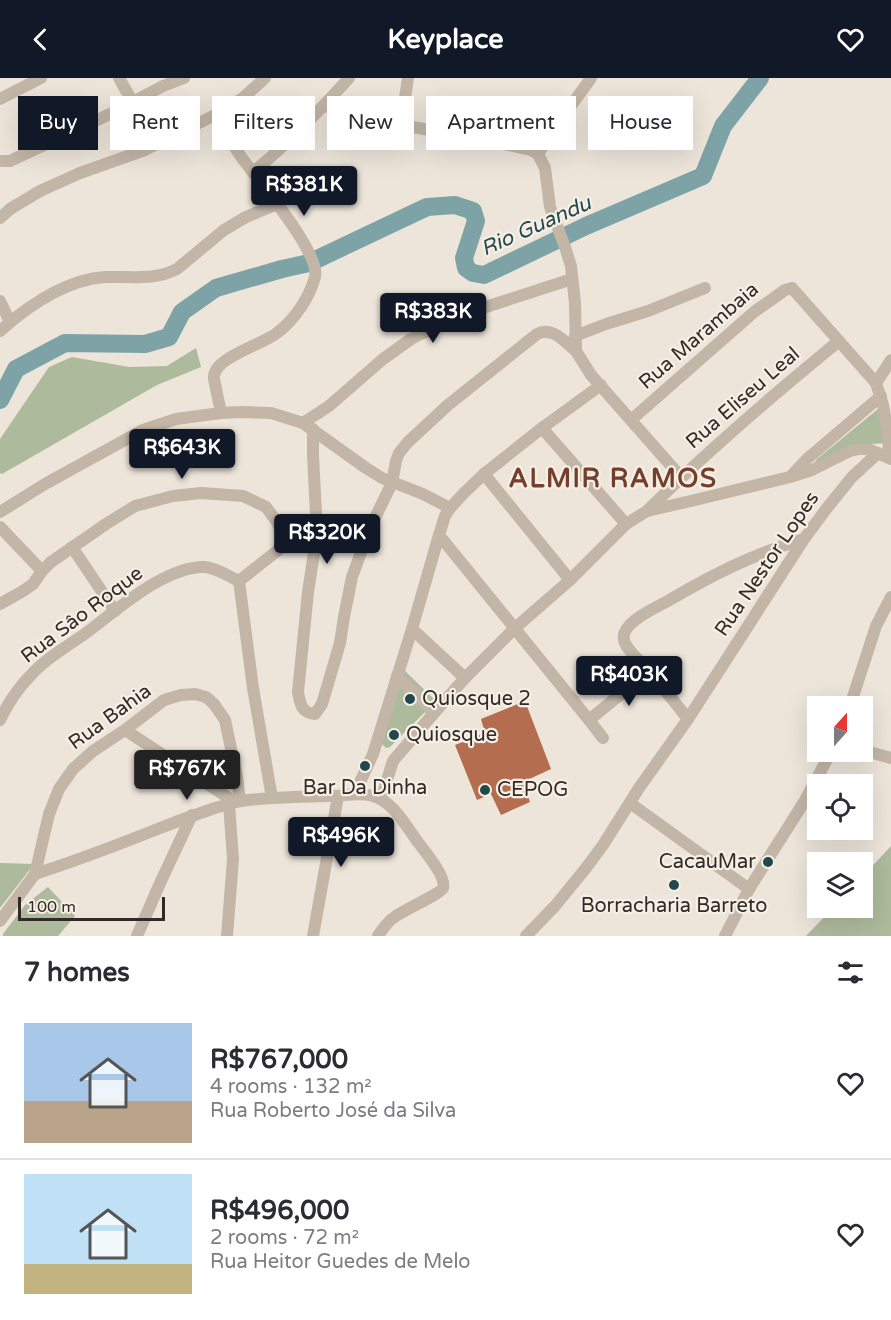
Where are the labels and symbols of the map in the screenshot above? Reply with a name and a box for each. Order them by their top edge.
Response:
pin: R$381K [255,166,353,217]
water label: Rio Guandu [477,190,596,261]
street label: Rua Marambaia [634,277,764,395]
pin: R$383K [384,293,482,344]
street label: Rua Eliseu Leal [681,342,805,454]
pin: R$643K [133,429,231,480]
district label: ALMIR RAMOS [509,463,717,494]
street label: Rua Nestor Lopes [710,487,824,641]
pin: R$320K [278,514,376,565]
street label: Rua Sâo Roque [16,561,148,669]
pin: R$403K [580,656,678,707]
street label: Rua Bahia [64,679,156,755]
place label: Quiosque 2 [422,687,531,711]
marker: Quiosque 2 [403,692,417,706]
north arrow [807,696,873,762]
place label: Quiosque [406,723,497,747]
marker: Quiosque [387,728,401,742]
pin: R$767K [138,750,236,801]
marker: Bar Da Dinha [358,759,372,773]
place label: Bar Da Dinha [303,776,427,800]
place label: CEPOG [497,778,568,802]
marker: CEPOG [478,783,492,797]
pin: R$496K [292,817,390,868]
place label: CacauMar [659,850,756,874]
marker: CacauMar [761,855,775,869]
marker: Borracharia Barreto [667,878,681,892]
scale bar [18,894,165,922]
place label: Borracharia Barreto [581,894,767,918]

